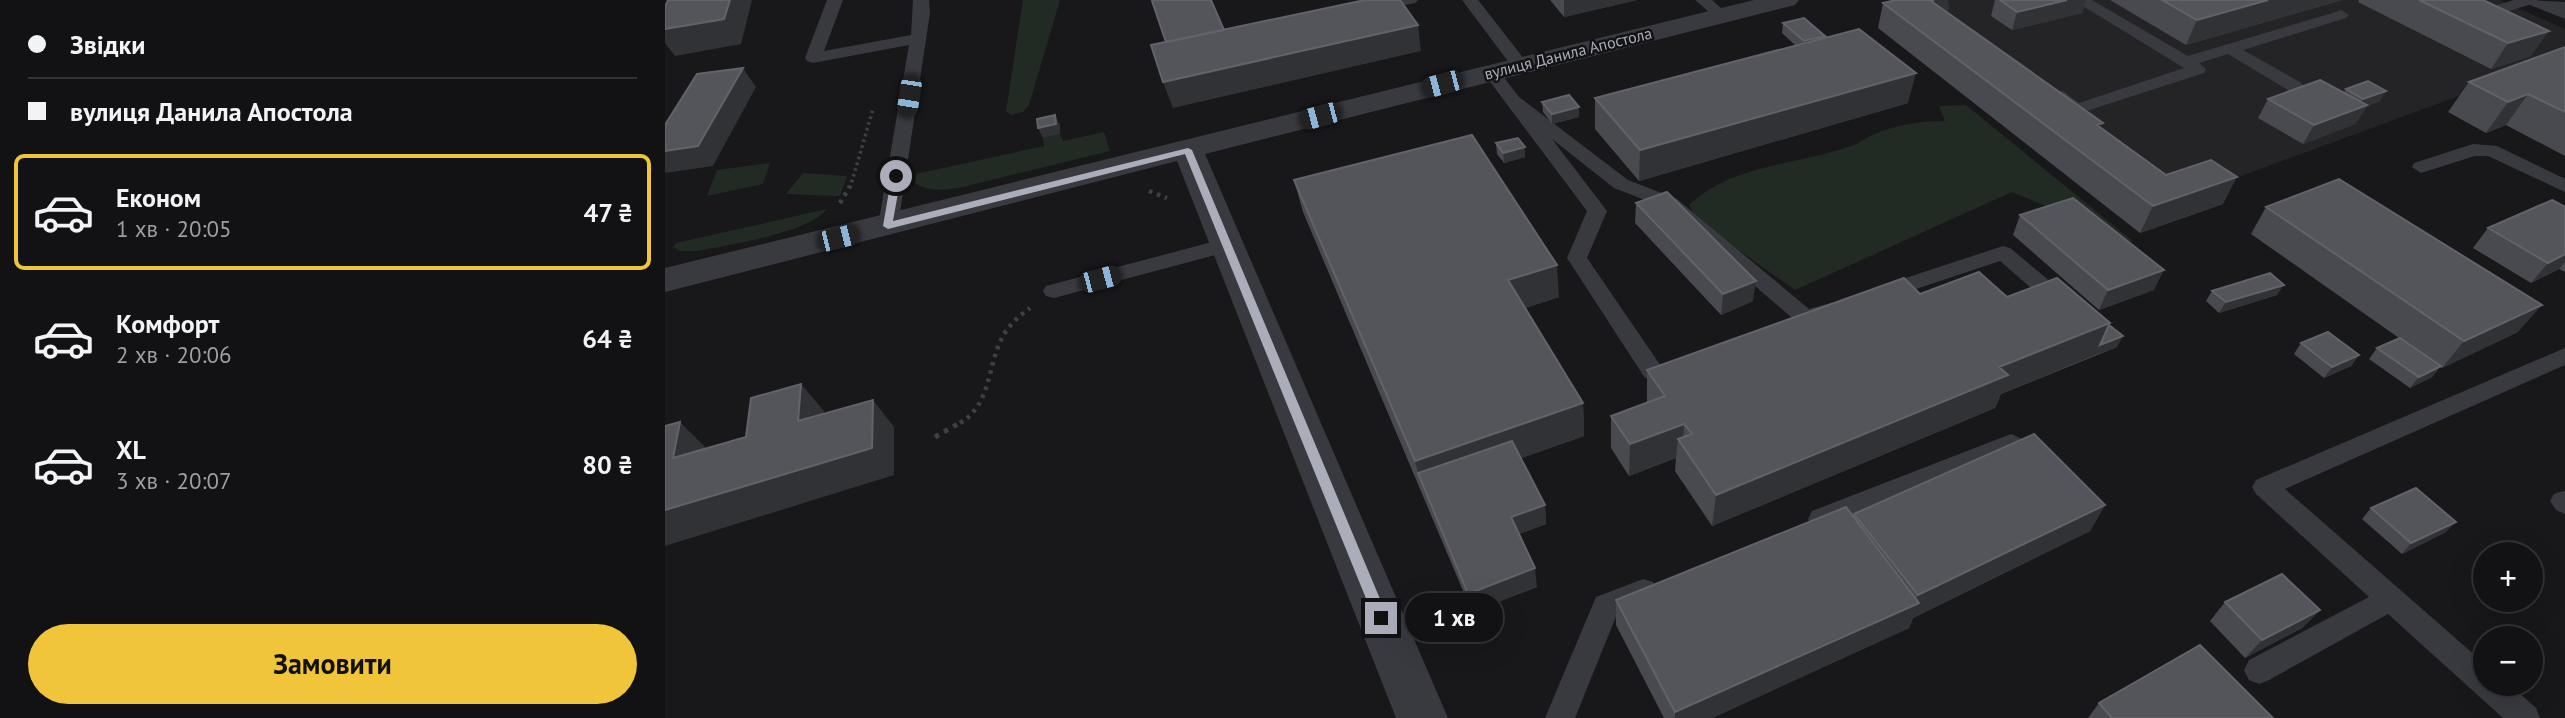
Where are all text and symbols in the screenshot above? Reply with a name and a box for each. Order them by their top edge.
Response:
street label: вулиця Данила Апостола [1482,22,1654,84]
text: Звідки [70,28,145,61]
car [1419,68,1466,100]
car [896,74,923,118]
text: вулиця Данила Апостола [70,95,353,128]
car [1297,100,1344,132]
route start [880,160,912,192]
icon: car [32,181,95,244]
text: Економ [116,181,201,214]
text: 47 ₴ [584,196,633,229]
text: 1 хв · 20:05 [116,214,232,243]
car [816,223,861,253]
car [1077,263,1124,295]
icon: car [32,307,95,370]
text: Комфорт [116,307,219,340]
text: 64 ₴ [582,322,633,355]
text: 2 хв · 20:06 [116,340,232,369]
icon: car [32,433,95,496]
text: XL [116,433,146,466]
text: 80 ₴ [582,448,633,481]
text: 3 хв · 20:07 [116,466,232,495]
map controls [2473,542,2543,696]
button: + [2473,542,2543,612]
callout: 1 хв [1405,594,1503,642]
route end [1365,602,1397,634]
text: 1 хв [1433,603,1475,632]
button: Замовити [28,624,637,704]
button: − [2473,626,2543,696]

